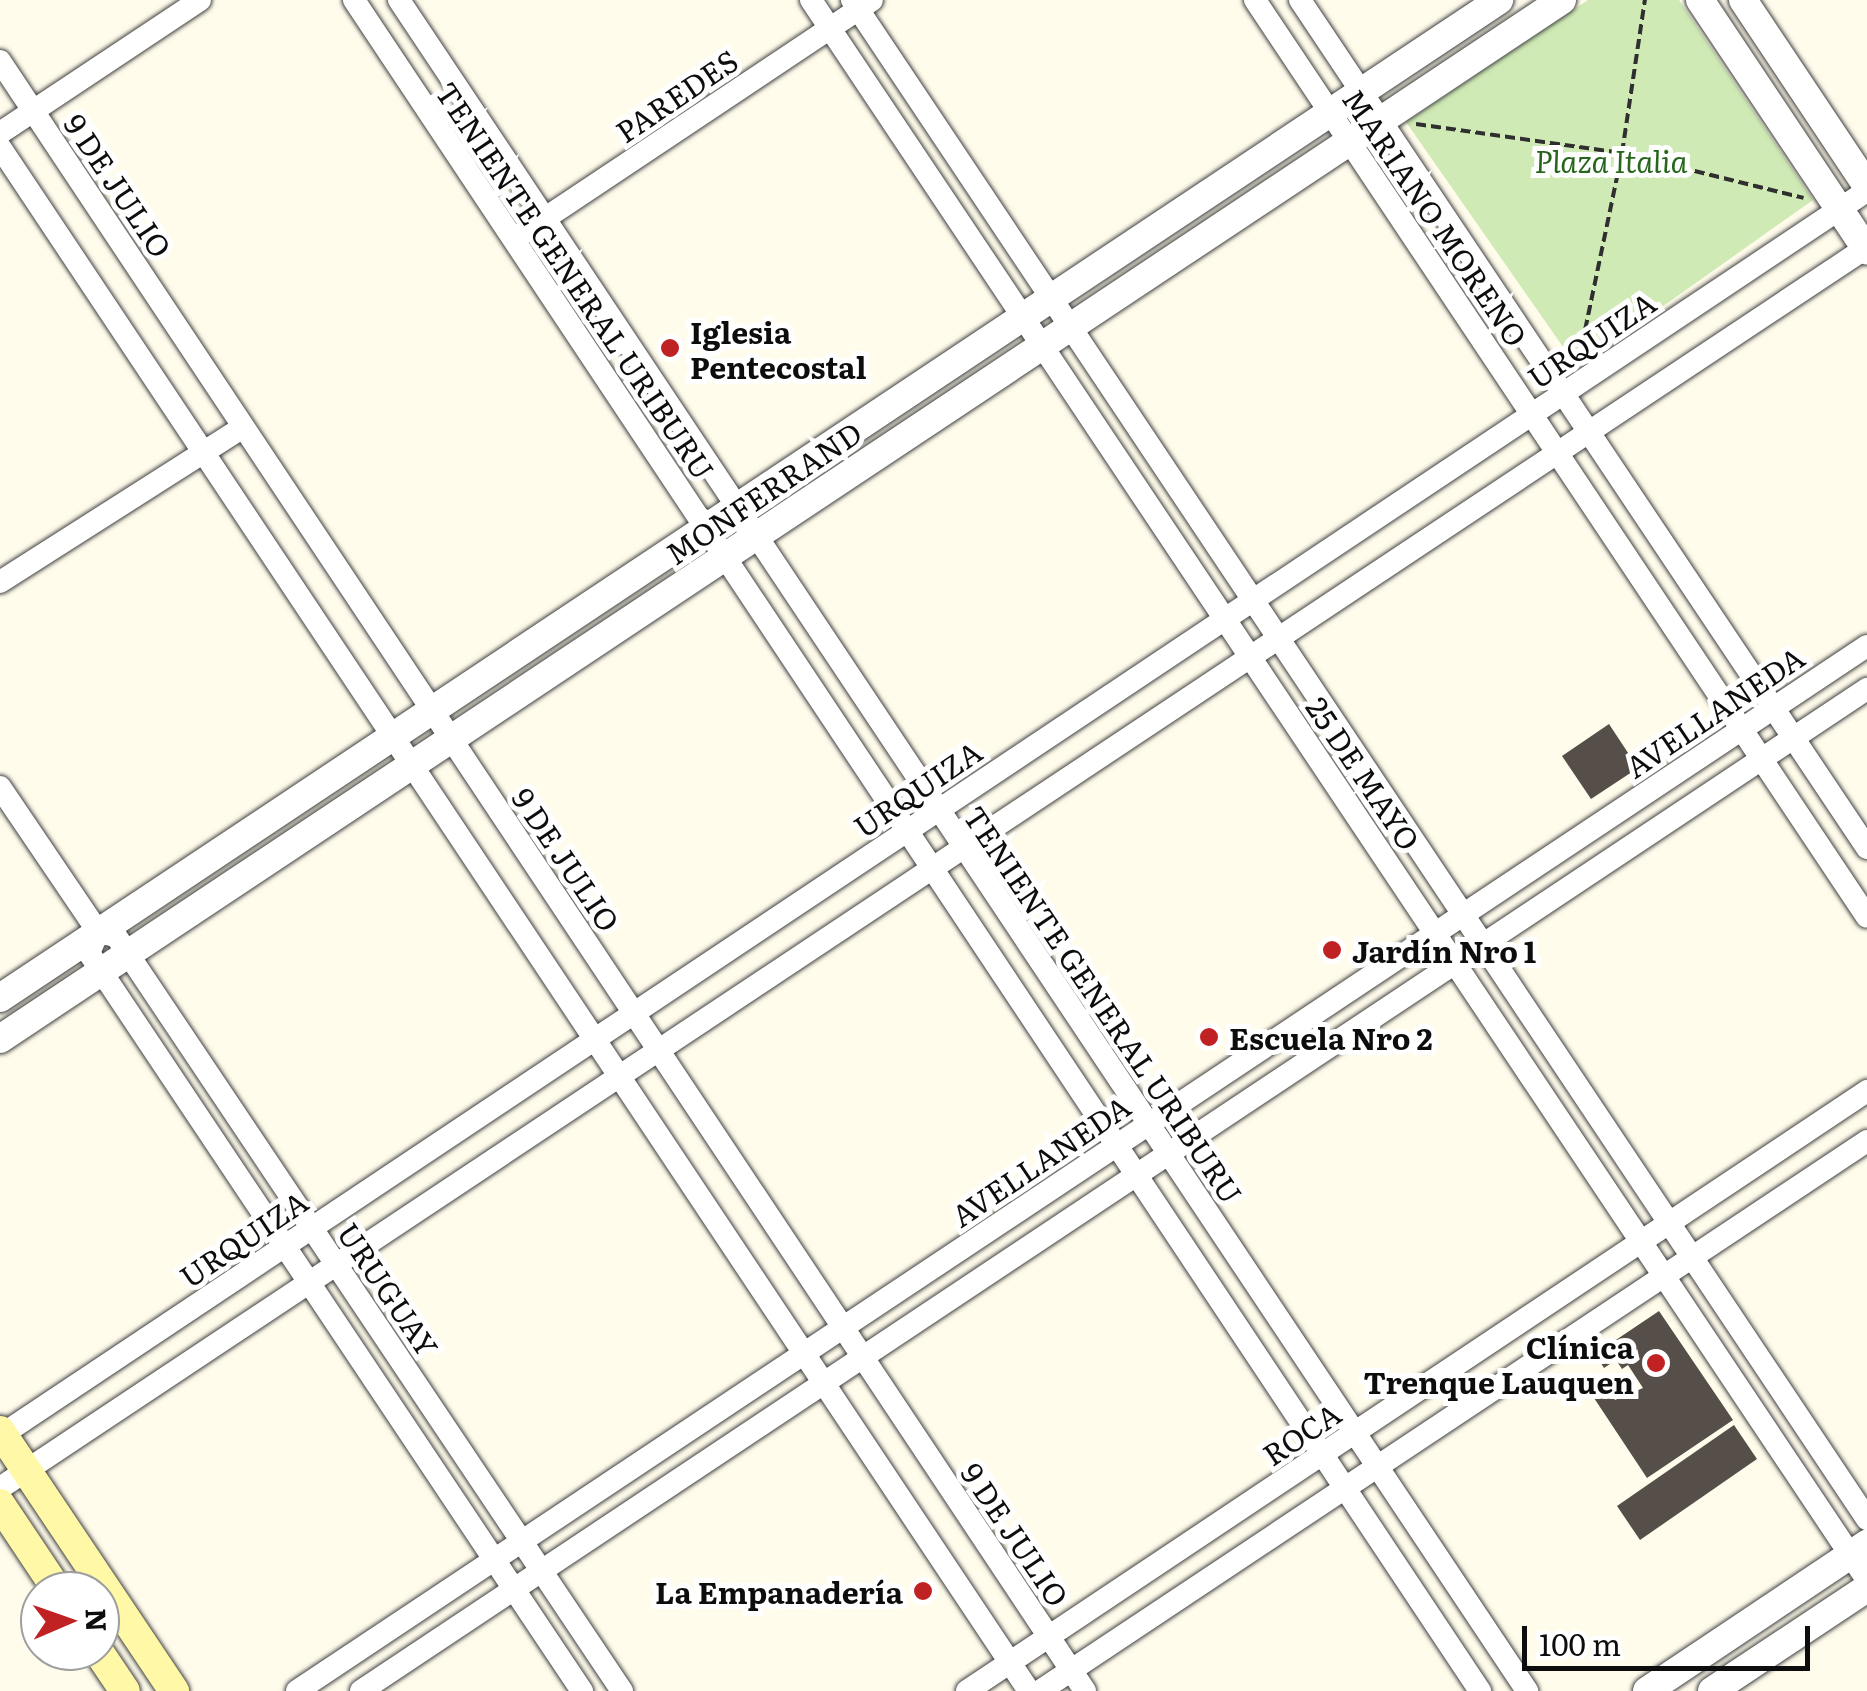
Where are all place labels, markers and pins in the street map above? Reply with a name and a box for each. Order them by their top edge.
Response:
place label: Iglesia Pentecostal [690,313,867,384]
marker: Iglesia Pentecostal [659,337,681,359]
place label: Jardín Nro 1 [1352,932,1536,968]
marker: Jardín Nro 1 [1321,939,1343,961]
place label: Escuela Nro 2 [1229,1019,1432,1055]
marker: Escuela Nro 2 [1198,1026,1220,1048]
place label: Clínica Trenque Lauquen [1363,1328,1634,1398]
marker: Clínica Trenque Lauquen [1643,1350,1669,1376]
place label: La Empanadería [655,1573,903,1609]
marker: La Empanadería [912,1580,934,1602]

